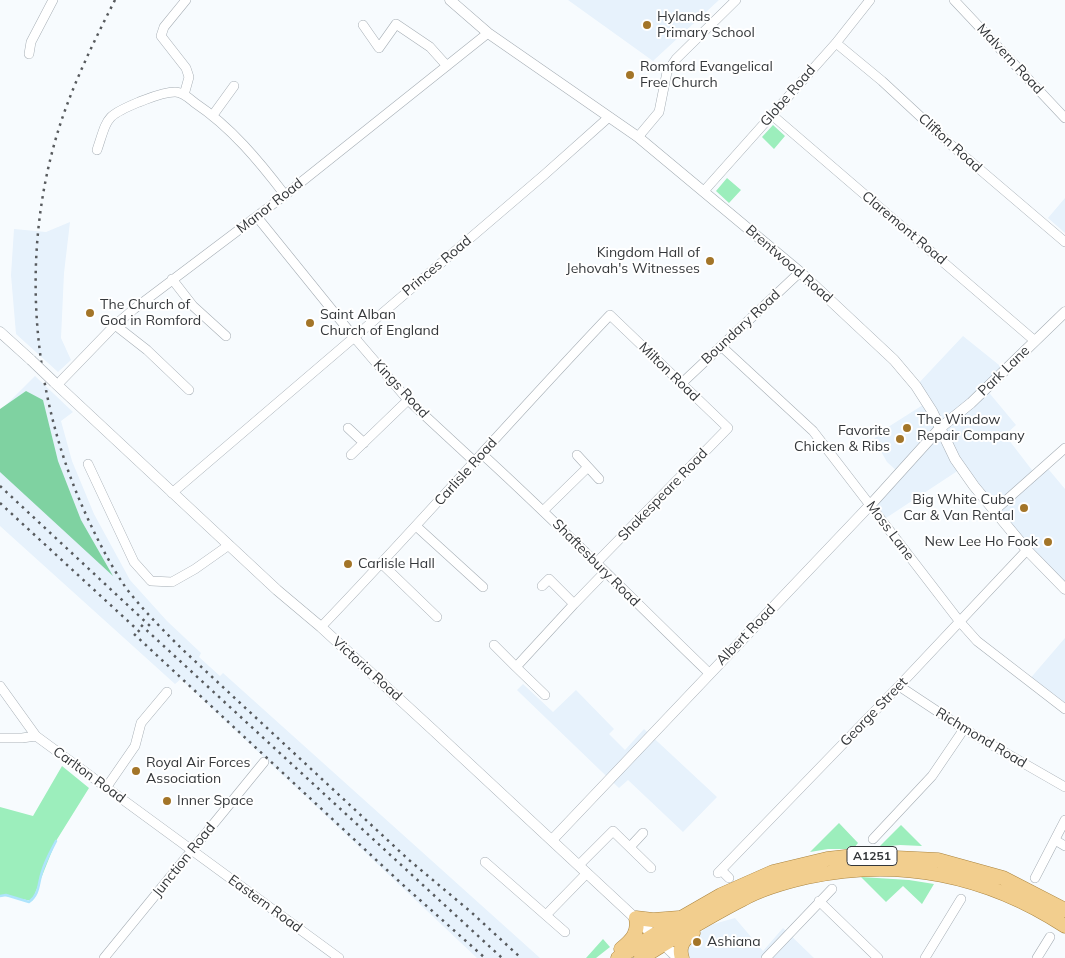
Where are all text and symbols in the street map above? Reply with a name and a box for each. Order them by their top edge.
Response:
place label: Hylands Primary School [657,9,755,41]
marker: Hylands Primary School [641,19,653,31]
street label: Malvern Road [973,20,1047,98]
place label: Romford Evangelical Free Church [640,59,773,92]
street label: Globe Road [757,62,819,130]
marker: Romford Evangelical Free Church [624,69,636,81]
street label: Clifton Road [915,110,985,176]
street label: Manor Road [233,175,307,237]
street label: Claremont Road [858,188,950,268]
street label: Brentwood Road [742,222,836,306]
street label: Princes Road [399,232,475,300]
place label: Kingdom Hall of Jehovah's Witnesses [566,245,700,278]
marker: Kingdom Hall of Jehovah's Witnesses [704,255,716,267]
street label: Boundary Road [698,286,784,368]
place label: The Church of God in Romford [100,297,201,330]
marker: The Church of God in Romford [84,307,96,319]
place label: Saint Alban Church of England [320,307,439,340]
marker: Saint Alban Church of England [304,317,316,329]
street label: Milton Road [635,339,703,405]
street label: Park Lane [975,342,1033,400]
street label: Kings Road [370,356,432,422]
place label: The Window Repair Company [917,412,1025,444]
marker: The Window Repair Company [901,422,913,434]
place label: Favorite Chicken & Ribs [794,423,890,456]
marker: Favorite Chicken & Ribs [894,433,906,445]
street label: Carlisle Road [431,435,501,509]
street label: Shakespeare Road [615,445,711,545]
place label: Big White Cube Car & Van Rental [903,492,1014,524]
street label: Moss Lane [862,498,918,564]
marker: Big White Cube Car & Van Rental [1018,502,1030,514]
street label: Shaftesbury Road [549,516,643,610]
place label: New Lee Ho Fook [925,534,1038,550]
marker: New Lee Ho Fook [1042,536,1054,548]
place label: Carlisle Hall [358,556,435,572]
marker: Carlisle Hall [342,558,354,570]
street label: Albert Road [713,601,779,669]
street label: Victoria Road [329,633,405,705]
street label: George Street [837,674,911,750]
street label: Richmond Road [933,704,1029,772]
street label: Carlton Road [50,743,128,807]
place label: Royal Air Forces Association [146,755,250,788]
marker: Royal Air Forces Association [130,765,142,777]
place label: Inner Space [177,793,253,809]
marker: Inner Space [161,795,173,807]
street label: Junction Road [149,820,219,900]
road number: A1251 [847,846,897,866]
street label: Eastern Road [225,872,305,936]
place label: Ashiana [707,934,761,950]
marker: Ashiana [691,936,703,948]

